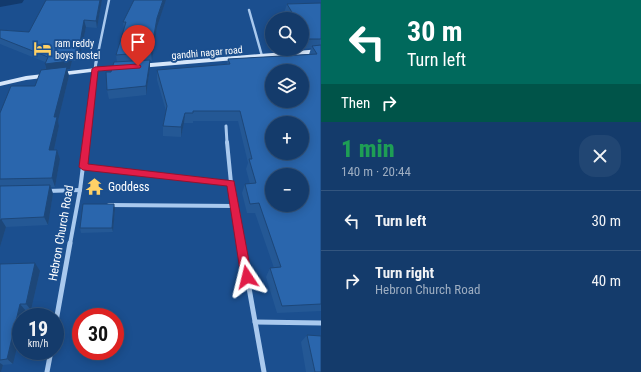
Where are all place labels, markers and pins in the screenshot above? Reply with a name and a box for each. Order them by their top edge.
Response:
pin [121,25,155,66]
place label: ram reddy boys hostel [55,38,100,61]
hotel icon: ram reddy boys hostel [32,39,52,59]
temple icon: Goddess [85,177,105,197]
place label: Goddess [108,180,150,194]

